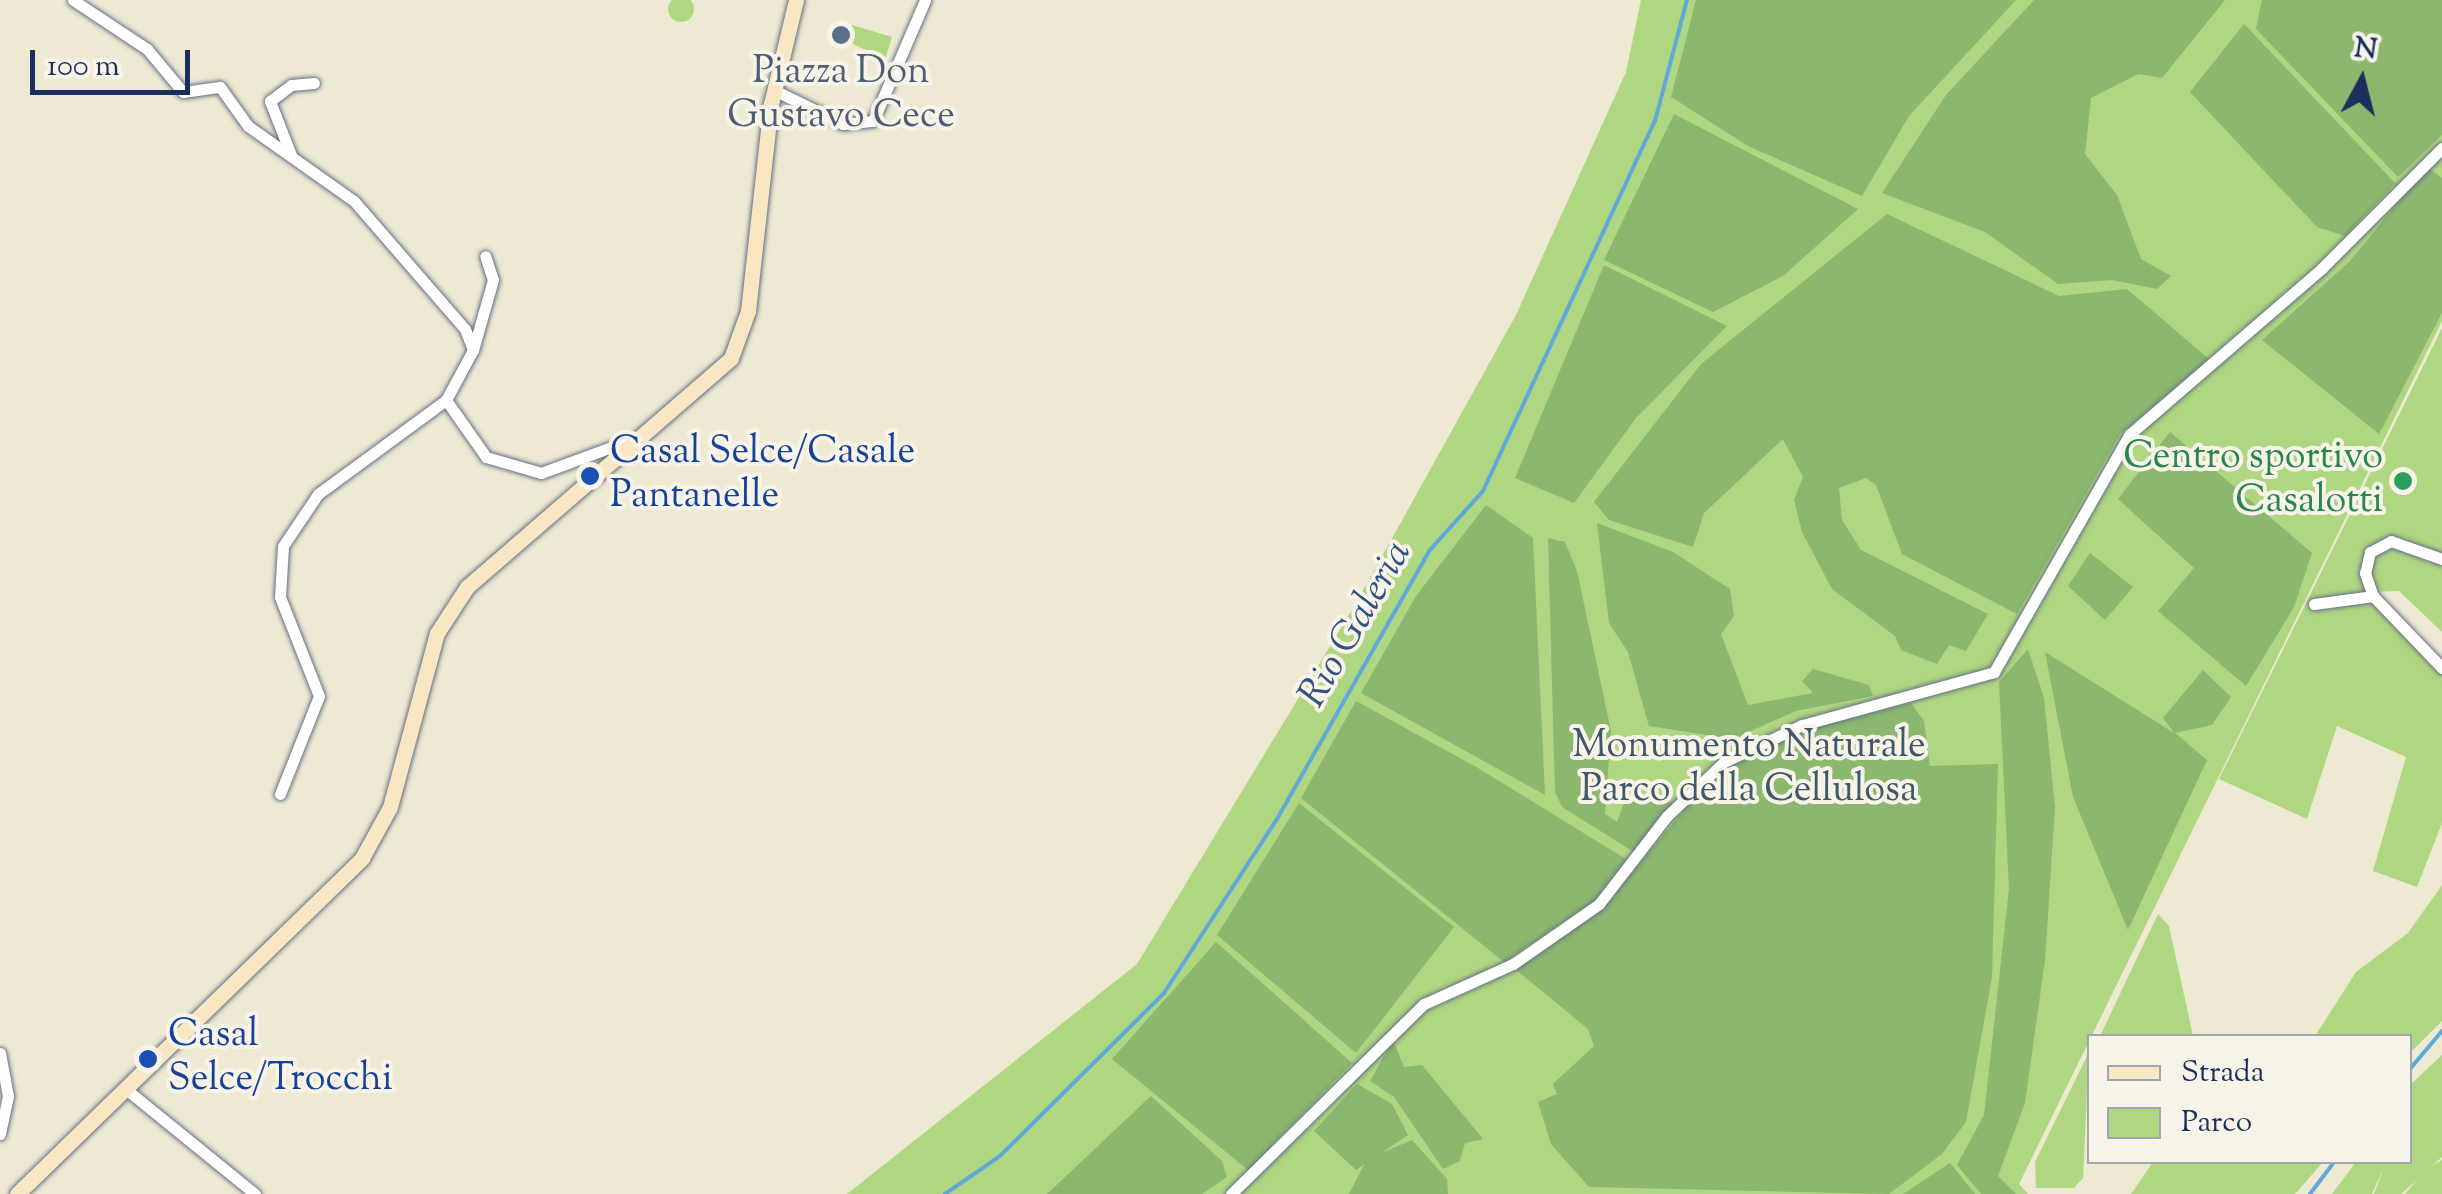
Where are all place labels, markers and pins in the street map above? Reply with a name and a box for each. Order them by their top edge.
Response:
marker: Piazza Don Gustavo Cece [830,24,852,46]
place label: Piazza Don Gustavo Cece [727,51,955,140]
place label: Casal Selce/Casale Pantanelle [610,431,915,520]
place label: Centro sportivo Casalotti [2123,436,2383,526]
marker: Casal Selce/Casale Pantanelle [579,465,601,487]
marker: Centro sportivo Casalotti [2392,470,2414,492]
place label: Casal Selce/Trocchi [168,1014,393,1104]
marker: Casal Selce/Trocchi [137,1048,159,1070]

